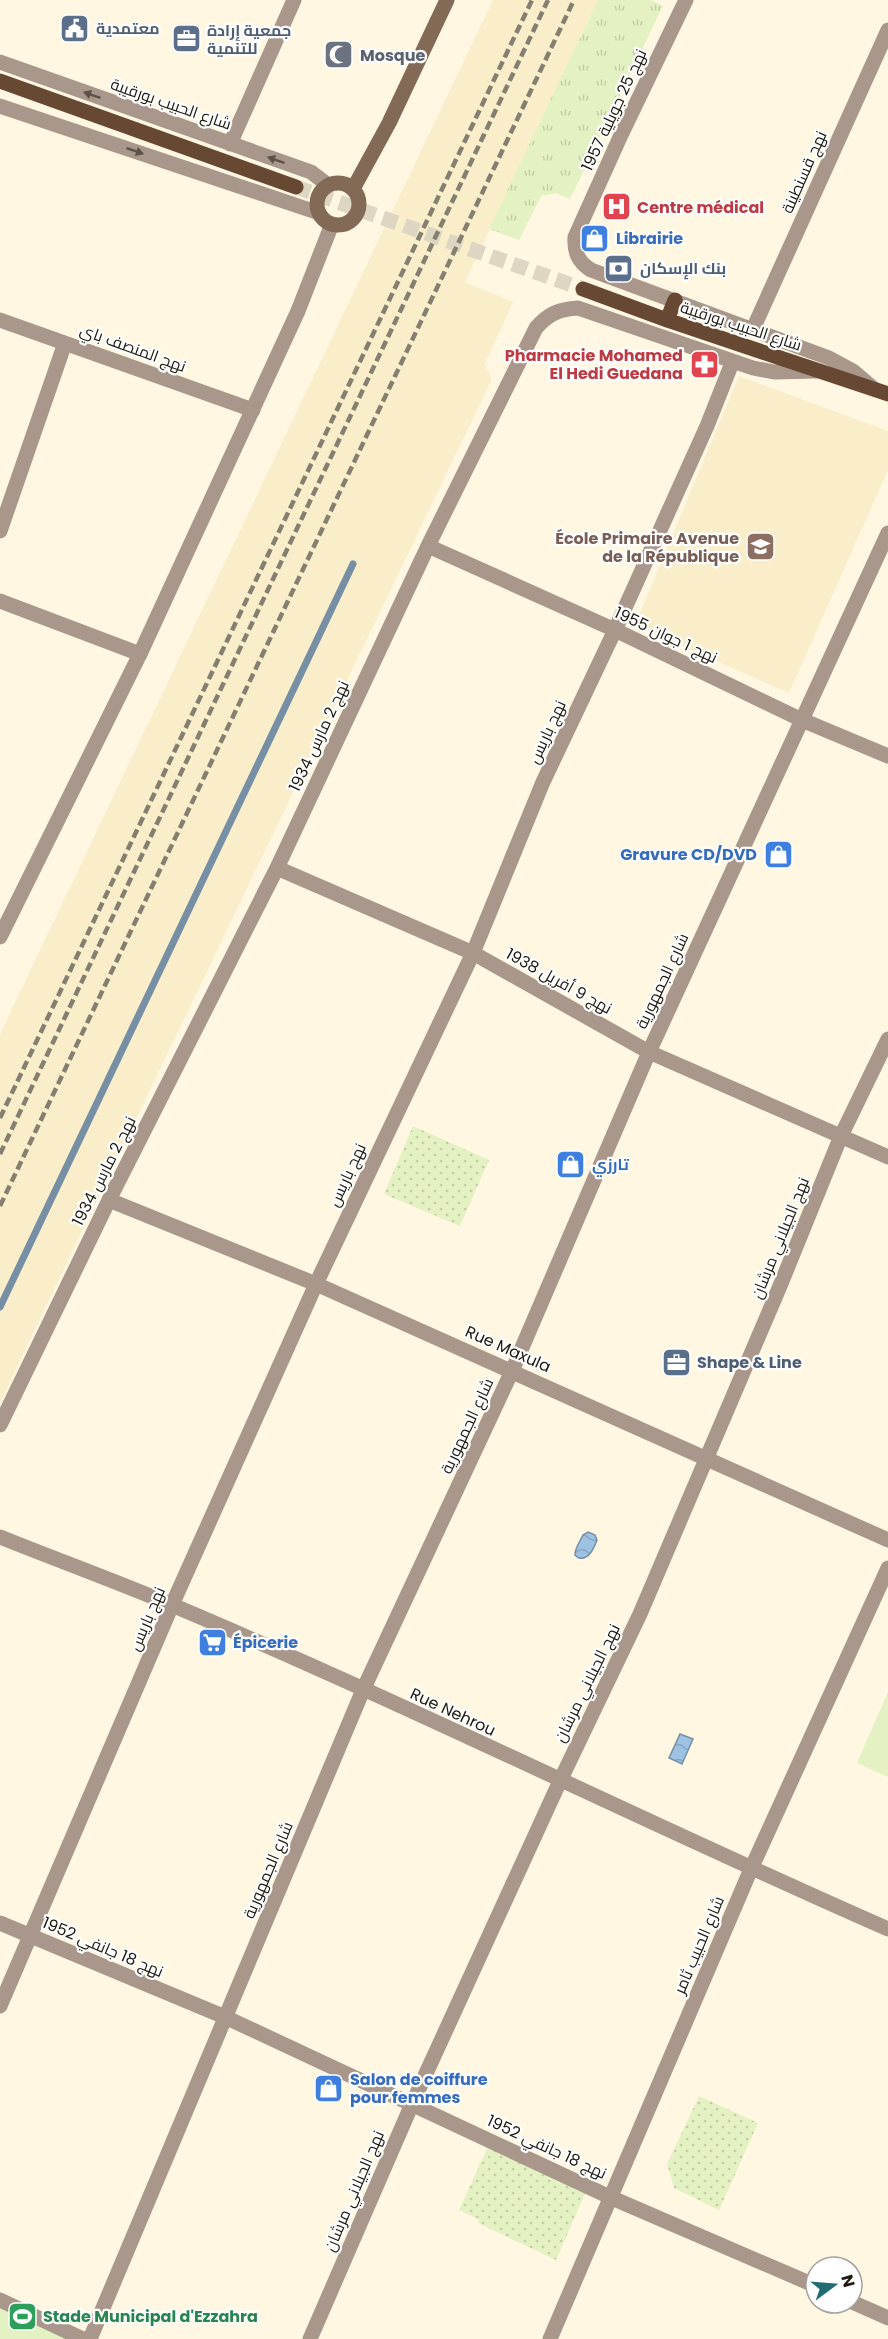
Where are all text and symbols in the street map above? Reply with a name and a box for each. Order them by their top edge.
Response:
public building icon: معتمدية [59,12,91,44]
place label: معتمدية [96,17,160,40]
place label: جمعية إرادة للتنمية [207,19,291,60]
office icon: جمعية إرادة للتنمية [170,23,202,55]
mosque icon: Mosque [323,39,355,71]
place label: Mosque [360,44,425,67]
street label: نهج 25 جويلية 1957 [576,45,652,175]
street label: شارع الحبيب بورقيبة [107,73,235,135]
one-way arrow [83,89,101,99]
street label: نهج قسنطينة [776,127,832,217]
one-way arrow [126,147,144,157]
one-way arrow [267,154,285,164]
hospital icon: Centre médical [600,191,632,223]
place label: Centre médical [637,196,764,219]
shop icon: Librairie [579,222,611,254]
place label: Librairie [616,227,683,250]
bank icon: بنك الإسكان [603,252,635,284]
place label: بنك الإسكان [640,257,726,280]
street label: شارع الحبيب بورقيبة [677,296,805,356]
street label: نهج المنصف باي [76,318,189,380]
place label: Pharmacie Mohamed El Hedi Guedana [505,344,683,385]
pharmacy icon: Pharmacie Mohamed El Hedi Guedana [688,348,720,380]
place label: École Primaire Avenue de la République [555,527,739,568]
school or university icon: École Primaire Avenue de la République [744,531,776,563]
street label: نهج 1 جوان 1955 [611,601,721,669]
street label: نهج 2 مارس 1934 [283,677,355,795]
street label: نهج باريس [522,696,572,768]
shop icon: Gravure CD/DVD [762,838,794,870]
place label: Gravure CD/DVD [620,843,757,866]
street label: شارع الجمهورية [630,929,694,1033]
street label: نهج 9 أفريل 1938 [502,942,616,1020]
street label: نهج 2 مارس 1934 [66,1112,142,1230]
street label: نهج باريس [322,1139,372,1211]
shop icon: تارزي [555,1148,587,1180]
place label: تارزي [592,1153,630,1177]
street label: نهج الجيلاني مرشان [745,1174,817,1303]
street label: Rue Maxula [462,1320,554,1378]
office icon: Shape & Line [660,1346,692,1378]
place label: Shape & Line [697,1351,802,1374]
street label: شارع الجمهورية [435,1374,499,1478]
street label: نهج باريس [123,1583,171,1655]
street label: نهج الجيلاني مرشان [548,1620,627,1747]
supermarket icon: Épicerie [196,1626,228,1658]
place label: Épicerie [233,1631,298,1654]
street label: Rue Nehrou [406,1682,500,1742]
street label: شارع الجمهورية [237,1818,299,1922]
street label: شارع الحبيب ثامر [668,1892,730,1998]
street label: نهج 18 جانفي 1952 [38,1911,167,1985]
place label: Salon de coiffure pour femmes [350,2068,488,2109]
shop icon: Salon de coiffure pour femmes [313,2072,345,2104]
street label: نهج 18 جانفي 1952 [483,2109,611,2187]
street label: نهج الجيلاني مرشان [318,2127,392,2256]
north arrow [804,2255,864,2315]
text: N [835,2272,861,2290]
sports icon: Stade Municipal d'Ezzahra [6,2300,38,2332]
place label: Stade Municipal d'Ezzahra [43,2305,258,2328]

